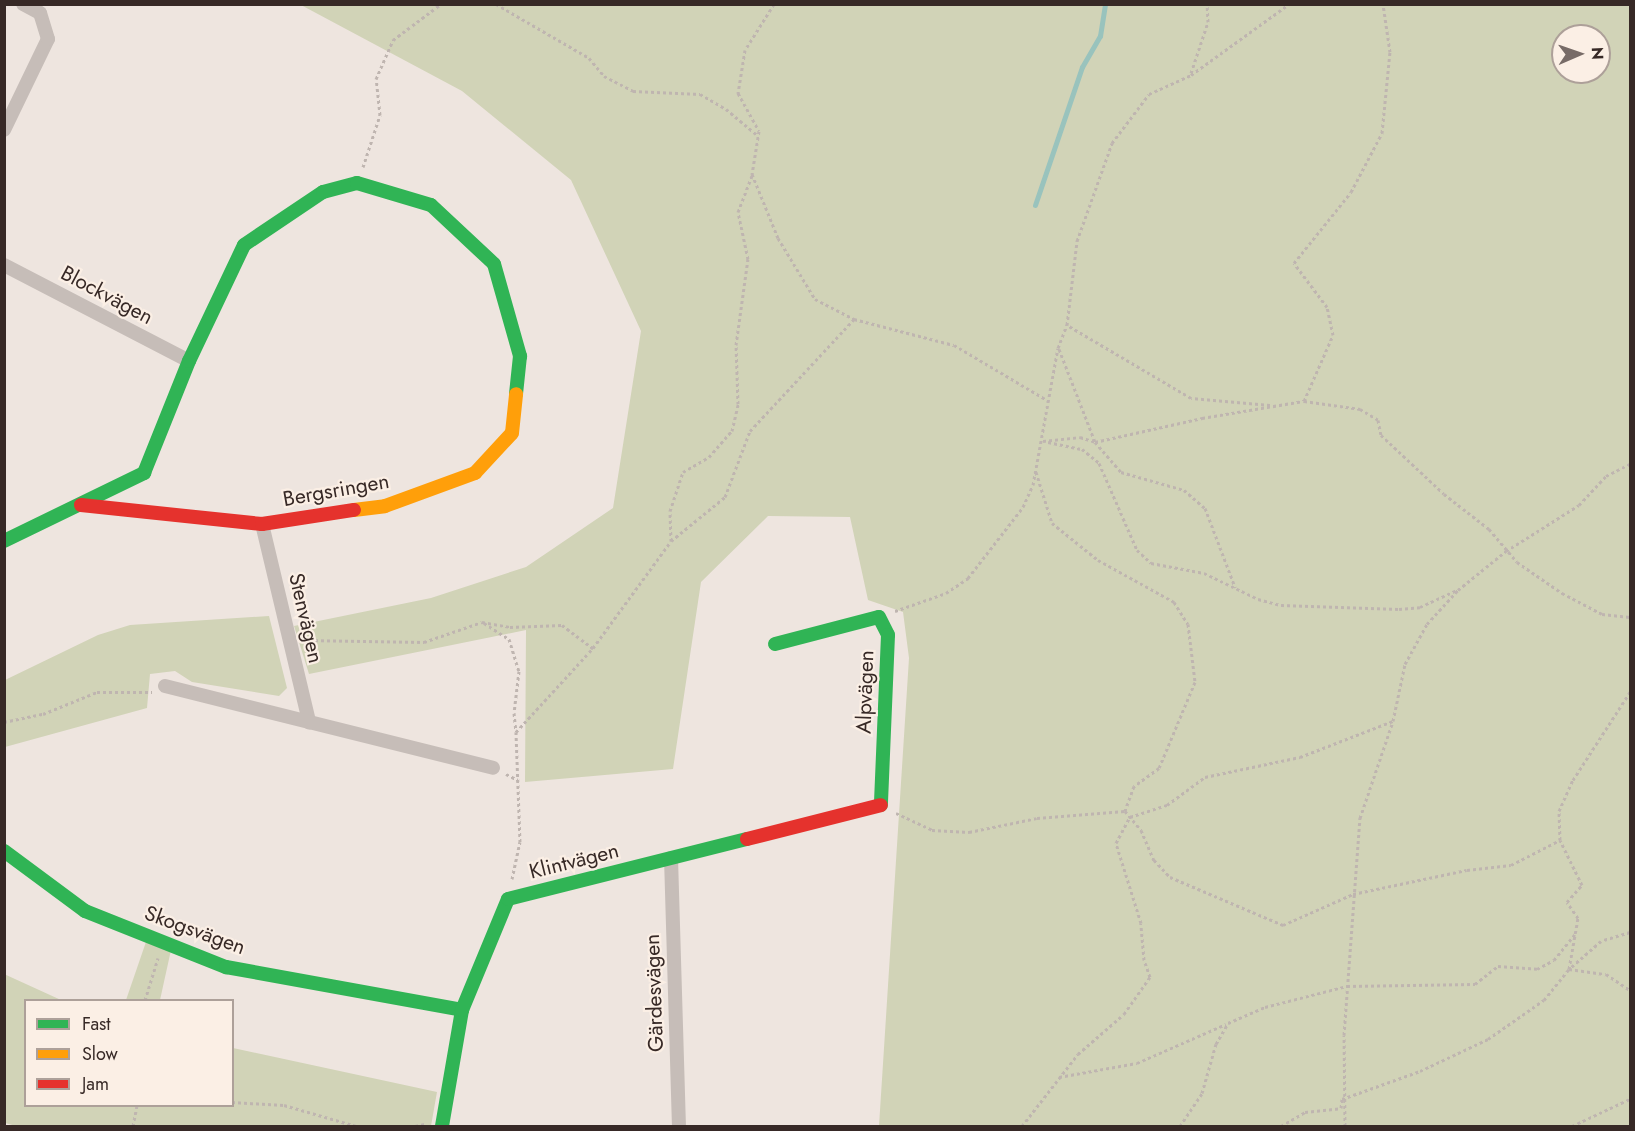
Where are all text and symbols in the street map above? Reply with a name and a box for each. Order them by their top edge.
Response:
north arrow [1551,24,1611,84]
text: N [1586,47,1609,60]
street label: Blockvägen [57,260,157,330]
street label: Bergsringen [281,468,391,512]
street label: Stenvägen [283,571,329,665]
street label: Alpvägen [851,650,879,734]
street label: Klintvägen [527,838,621,884]
street label: Skogsvägen [141,900,249,960]
street label: Gärdesvägen [639,934,669,1052]
legend [24,999,234,1107]
text: Fast [82,1011,111,1037]
text: Slow [82,1041,118,1067]
text: Jam [82,1071,109,1097]

